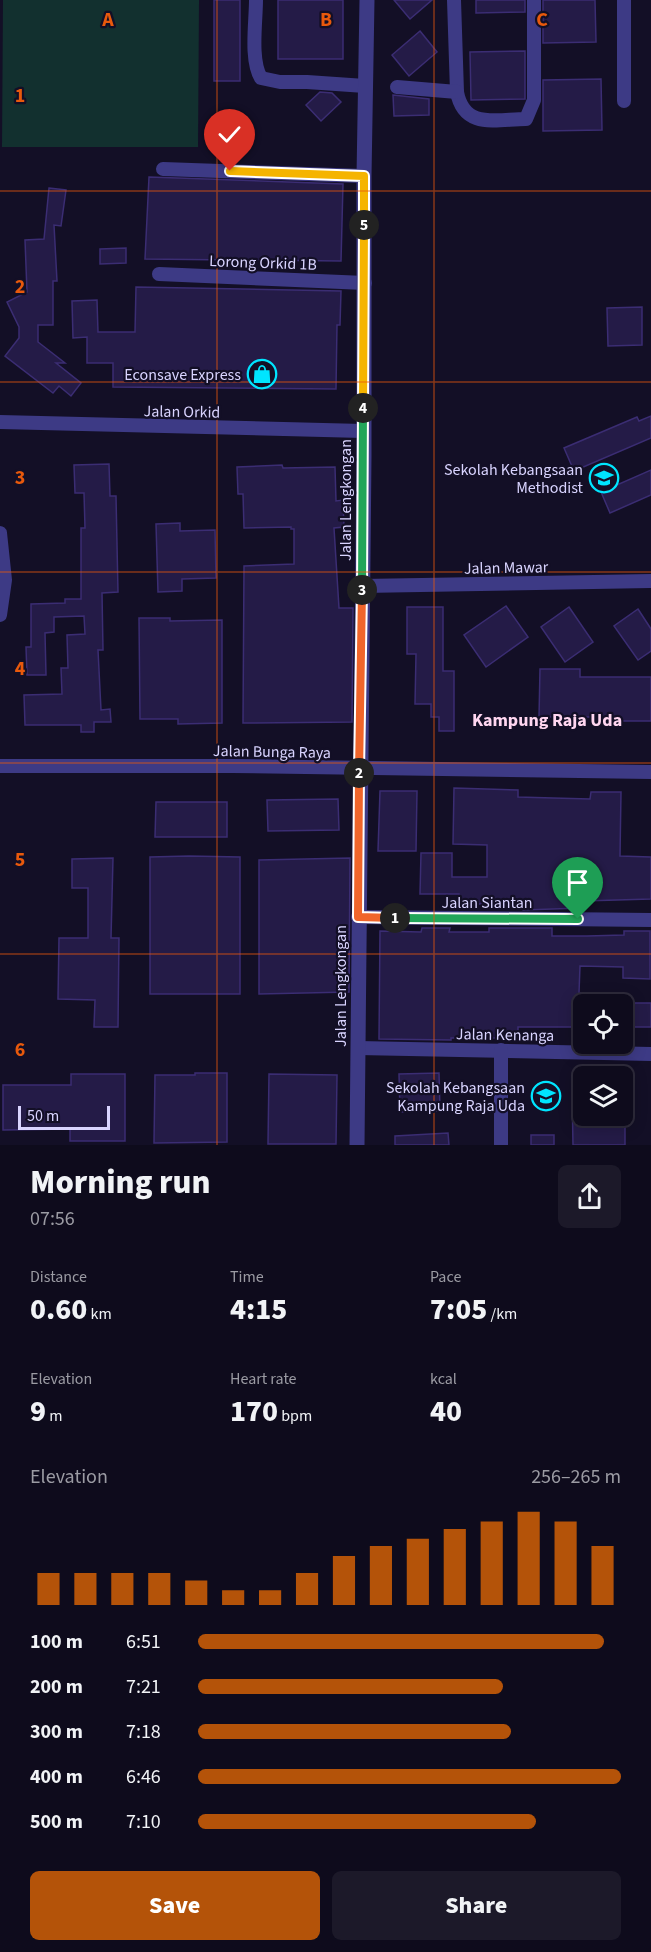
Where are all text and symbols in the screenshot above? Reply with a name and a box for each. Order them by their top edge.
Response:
text: A [101,6,114,34]
text: B [320,6,332,34]
text: C [536,6,548,34]
text: 1 [15,82,25,110]
pin [204,109,255,171]
icon: check [213,118,246,151]
pin: 5 [349,210,379,240]
text: 5 [360,214,368,236]
street label: Lorong Orkid 1B [209,250,317,276]
text: 2 [15,273,25,301]
shop icon: Econsave Express [246,358,278,390]
place label: Econsave Express [124,364,241,386]
pin: 4 [348,393,378,423]
text: 4 [359,397,367,419]
street label: Jalan Orkid [143,400,221,424]
street label: Jalan Lengkongan [335,439,357,561]
place label: Sekolah Kebangsaan Methodist [444,459,584,499]
school or university icon: Sekolah Kebangsaan Methodist [588,462,620,494]
text: 3 [15,464,25,492]
street label: Jalan Mawar [464,556,549,580]
pin: 3 [347,575,377,605]
text: 3 [358,579,366,601]
text: 4 [15,655,26,683]
district label: Kampung Raja Uda [472,708,622,733]
street label: Jalan Bunga Raya [213,740,331,764]
pin: 2 [344,758,374,788]
text: 2 [355,762,363,784]
text: 5 [15,846,25,874]
pin [552,857,603,919]
icon: arrive [561,866,594,899]
street label: Jalan Siantan [441,892,533,914]
pin: 1 [380,903,410,933]
text: 1 [391,907,399,929]
street label: Jalan Lengkongan [330,925,352,1047]
map controls [573,994,633,1126]
button: locate [573,994,633,1054]
street label: Jalan Kenanga [456,1023,554,1047]
text: 6 [15,1036,25,1064]
button: layers [573,1066,633,1126]
place label: Sekolah Kebangsaan Kampung Raja Uda [386,1077,525,1117]
school or university icon: Sekolah Kebangsaan Kampung Raja Uda [530,1080,562,1112]
scale bar [18,1103,110,1130]
text: 50 m [27,1105,59,1127]
text: Morning run [30,1159,210,1206]
button: share [558,1165,621,1228]
text: 07:56 [30,1205,75,1233]
text: Distance [30,1266,87,1288]
text: Time [230,1266,264,1288]
text: Pace [430,1266,461,1288]
text: 0.60 [30,1288,87,1331]
text: 4:15 [230,1288,287,1331]
text: 7:05 [430,1288,487,1331]
text: km [87,1303,112,1325]
text: /km [487,1303,517,1325]
text: Elevation [30,1368,92,1390]
text: Heart rate [230,1368,297,1390]
text: kcal [430,1368,457,1390]
text: 9 [30,1390,46,1433]
text: 170 [230,1390,278,1433]
text: 40 [430,1390,462,1433]
text: m [46,1405,63,1427]
text: bpm [278,1405,312,1427]
text: Elevation [30,1463,108,1491]
text: 256–265 m [531,1463,621,1491]
text: 100 m [30,1628,83,1656]
text: 6:51 [126,1628,161,1656]
text: 200 m [30,1673,83,1701]
text: 7:21 [126,1673,161,1701]
text: 300 m [30,1718,83,1746]
text: 7:18 [126,1718,161,1746]
text: 400 m [30,1763,83,1791]
text: 6:46 [126,1763,161,1791]
text: 500 m [30,1808,83,1836]
text: 7:10 [126,1808,161,1836]
button: Save [30,1871,320,1940]
button: Share [332,1871,621,1940]

